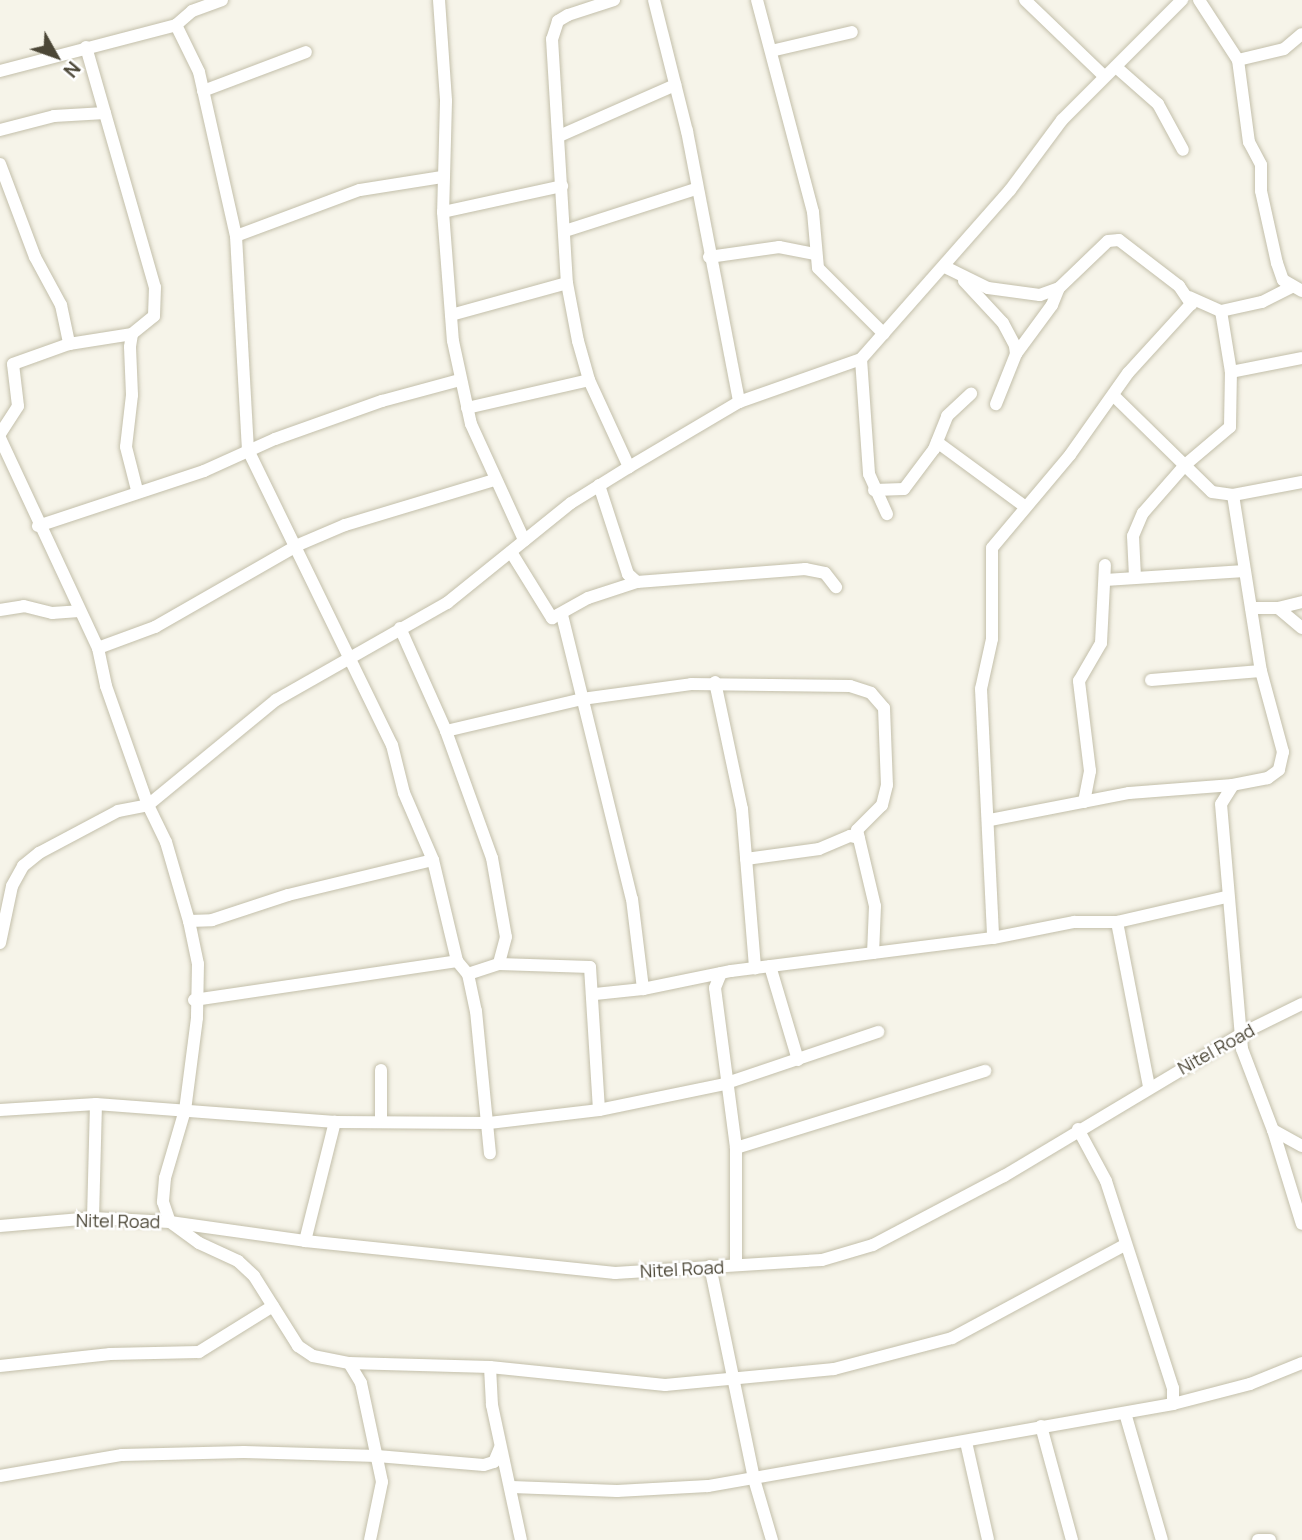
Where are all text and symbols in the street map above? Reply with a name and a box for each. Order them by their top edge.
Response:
north arrow [21,21,91,91]
text: N [58,56,86,83]
street label: Nitel Road [1174,1019,1258,1079]
street label: Nitel Road [76,1209,160,1233]
street label: Nitel Road [639,1256,725,1282]

